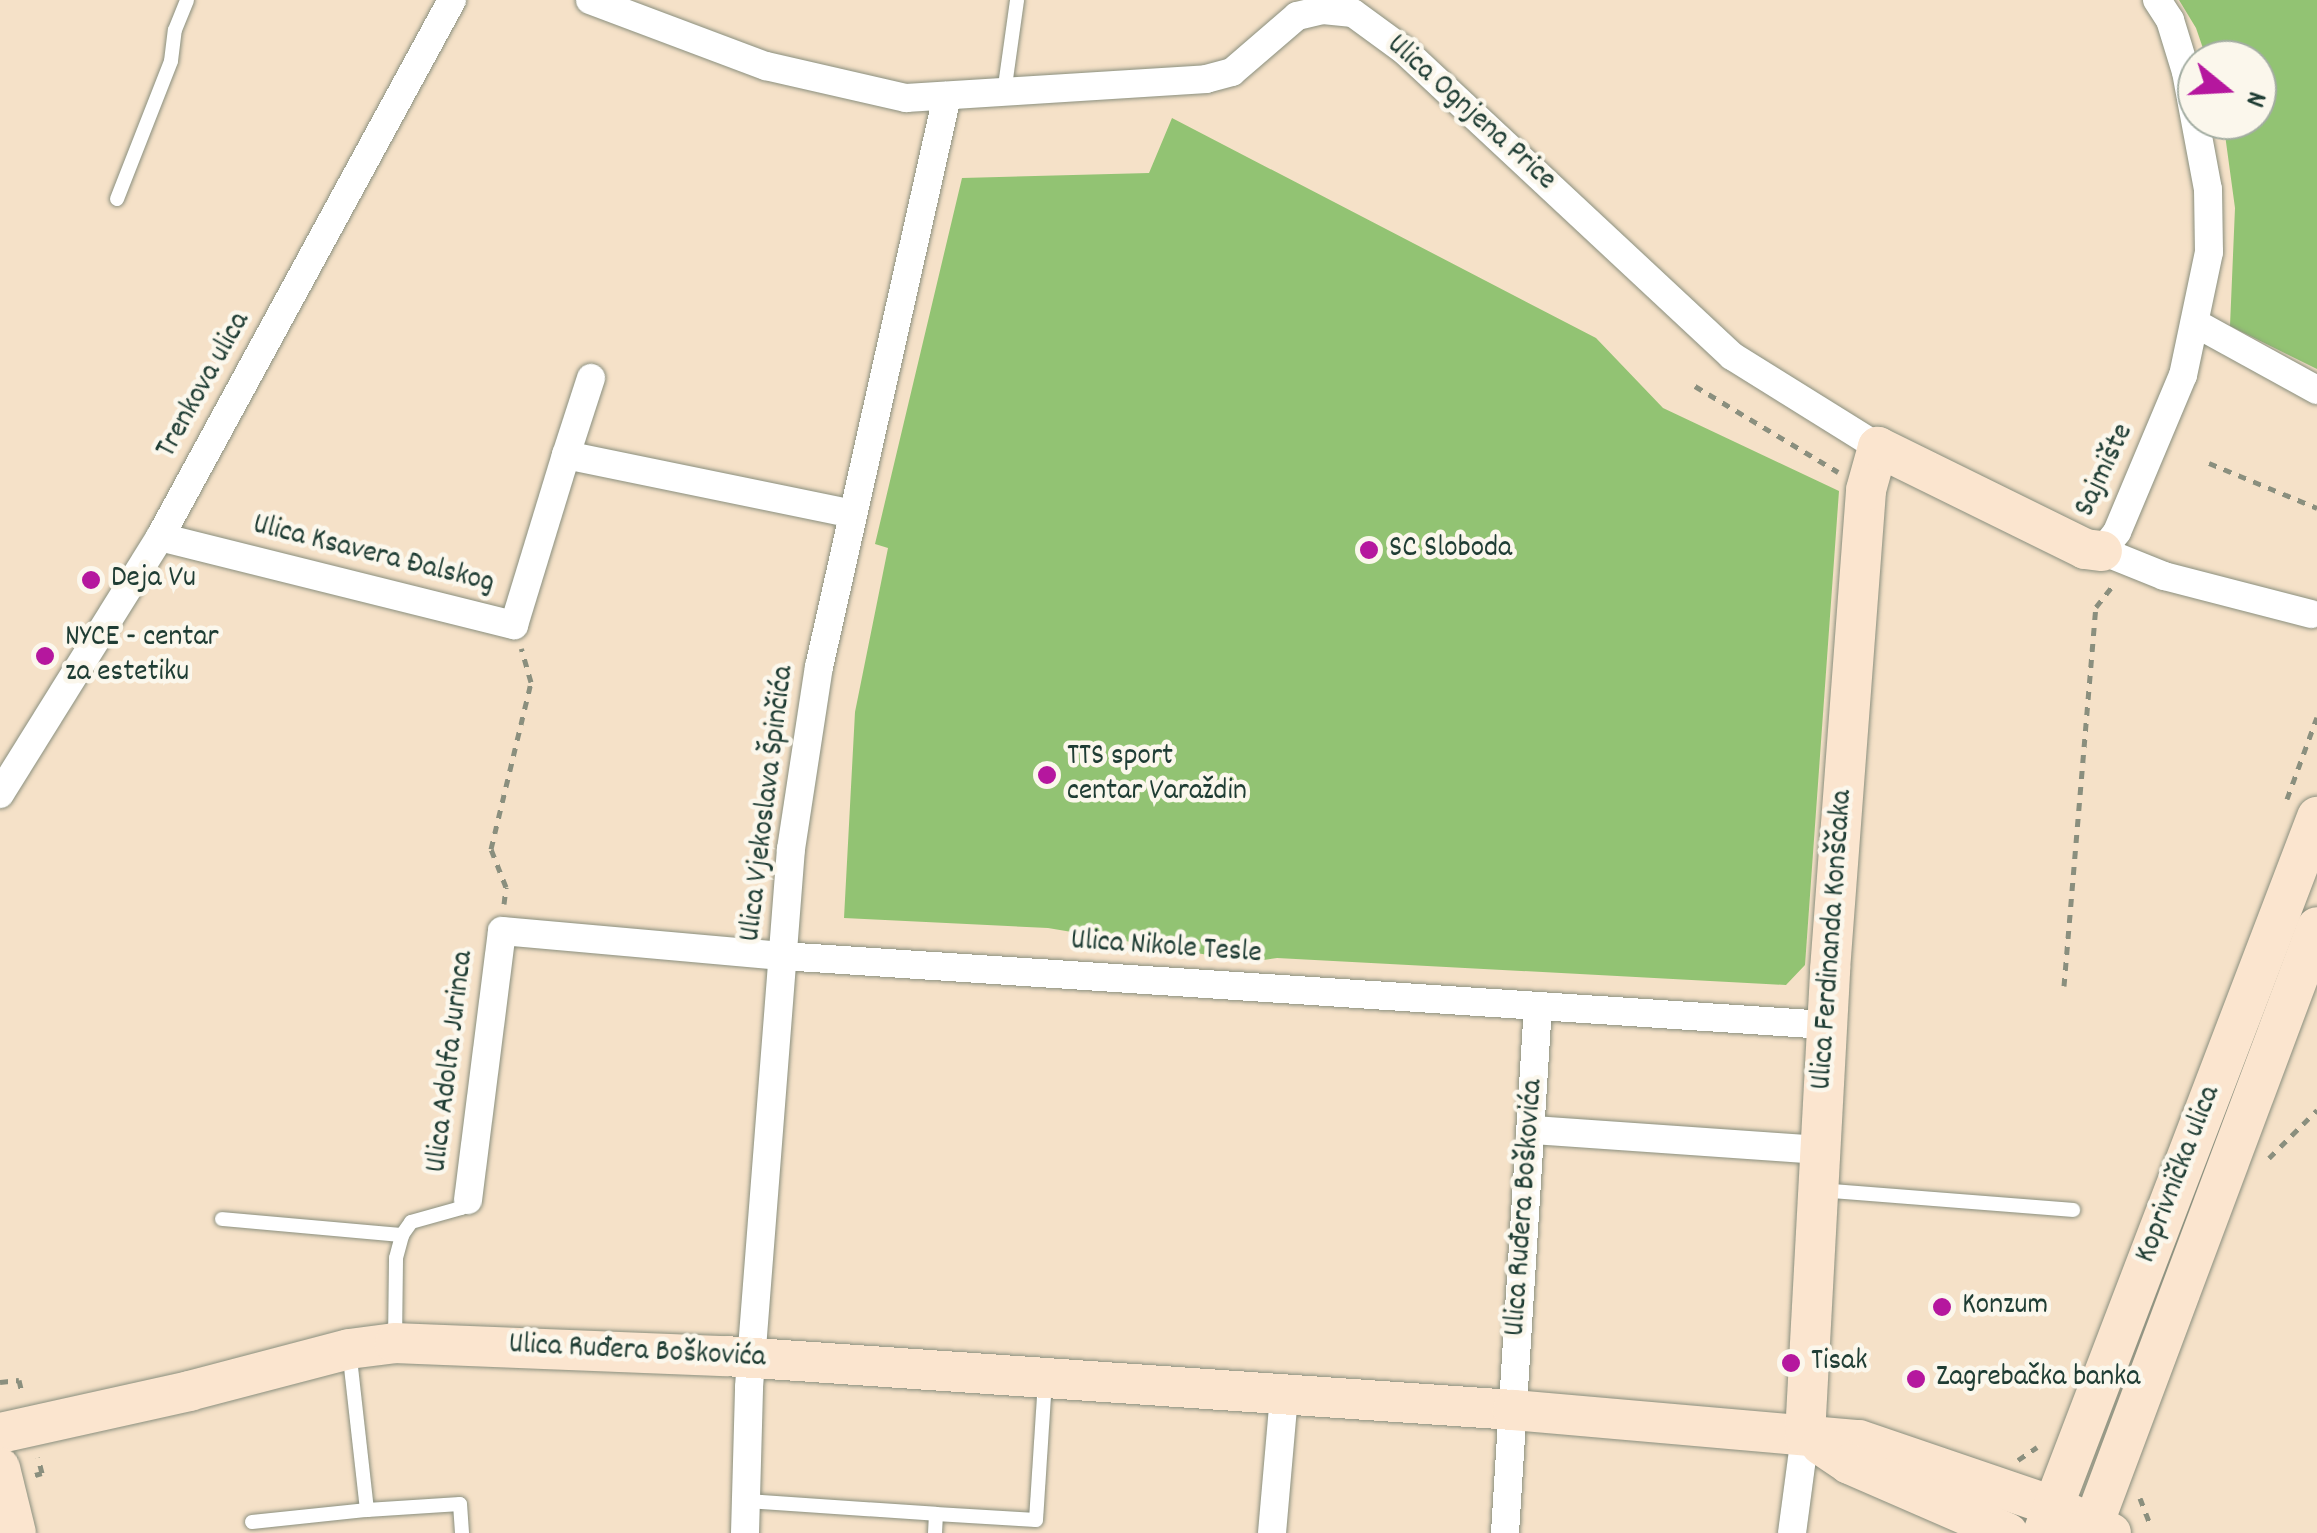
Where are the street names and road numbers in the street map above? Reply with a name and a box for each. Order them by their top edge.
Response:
street label: Ulica Ognjena Price [1378,28,1562,200]
street label: Trenkova ulica [150,307,260,465]
street label: Sajmište [2069,419,2143,523]
street label: Ulica Ksavera Đalskog [249,509,497,603]
street label: Ulica Vjekoslava Špinčića [734,664,804,944]
street label: Ulica Ferdinanda Konščaka [1806,789,1862,1091]
street label: Ulica Nikole Tesle [1069,924,1263,974]
street label: Ulica Adolfa Jurinca [421,949,483,1175]
street label: Ulica Ruđera Boškovića [1499,1078,1553,1338]
street label: Koprivnička ulica [2130,1081,2230,1269]
street label: Ulica Ruđera Boškovića [508,1328,766,1378]

